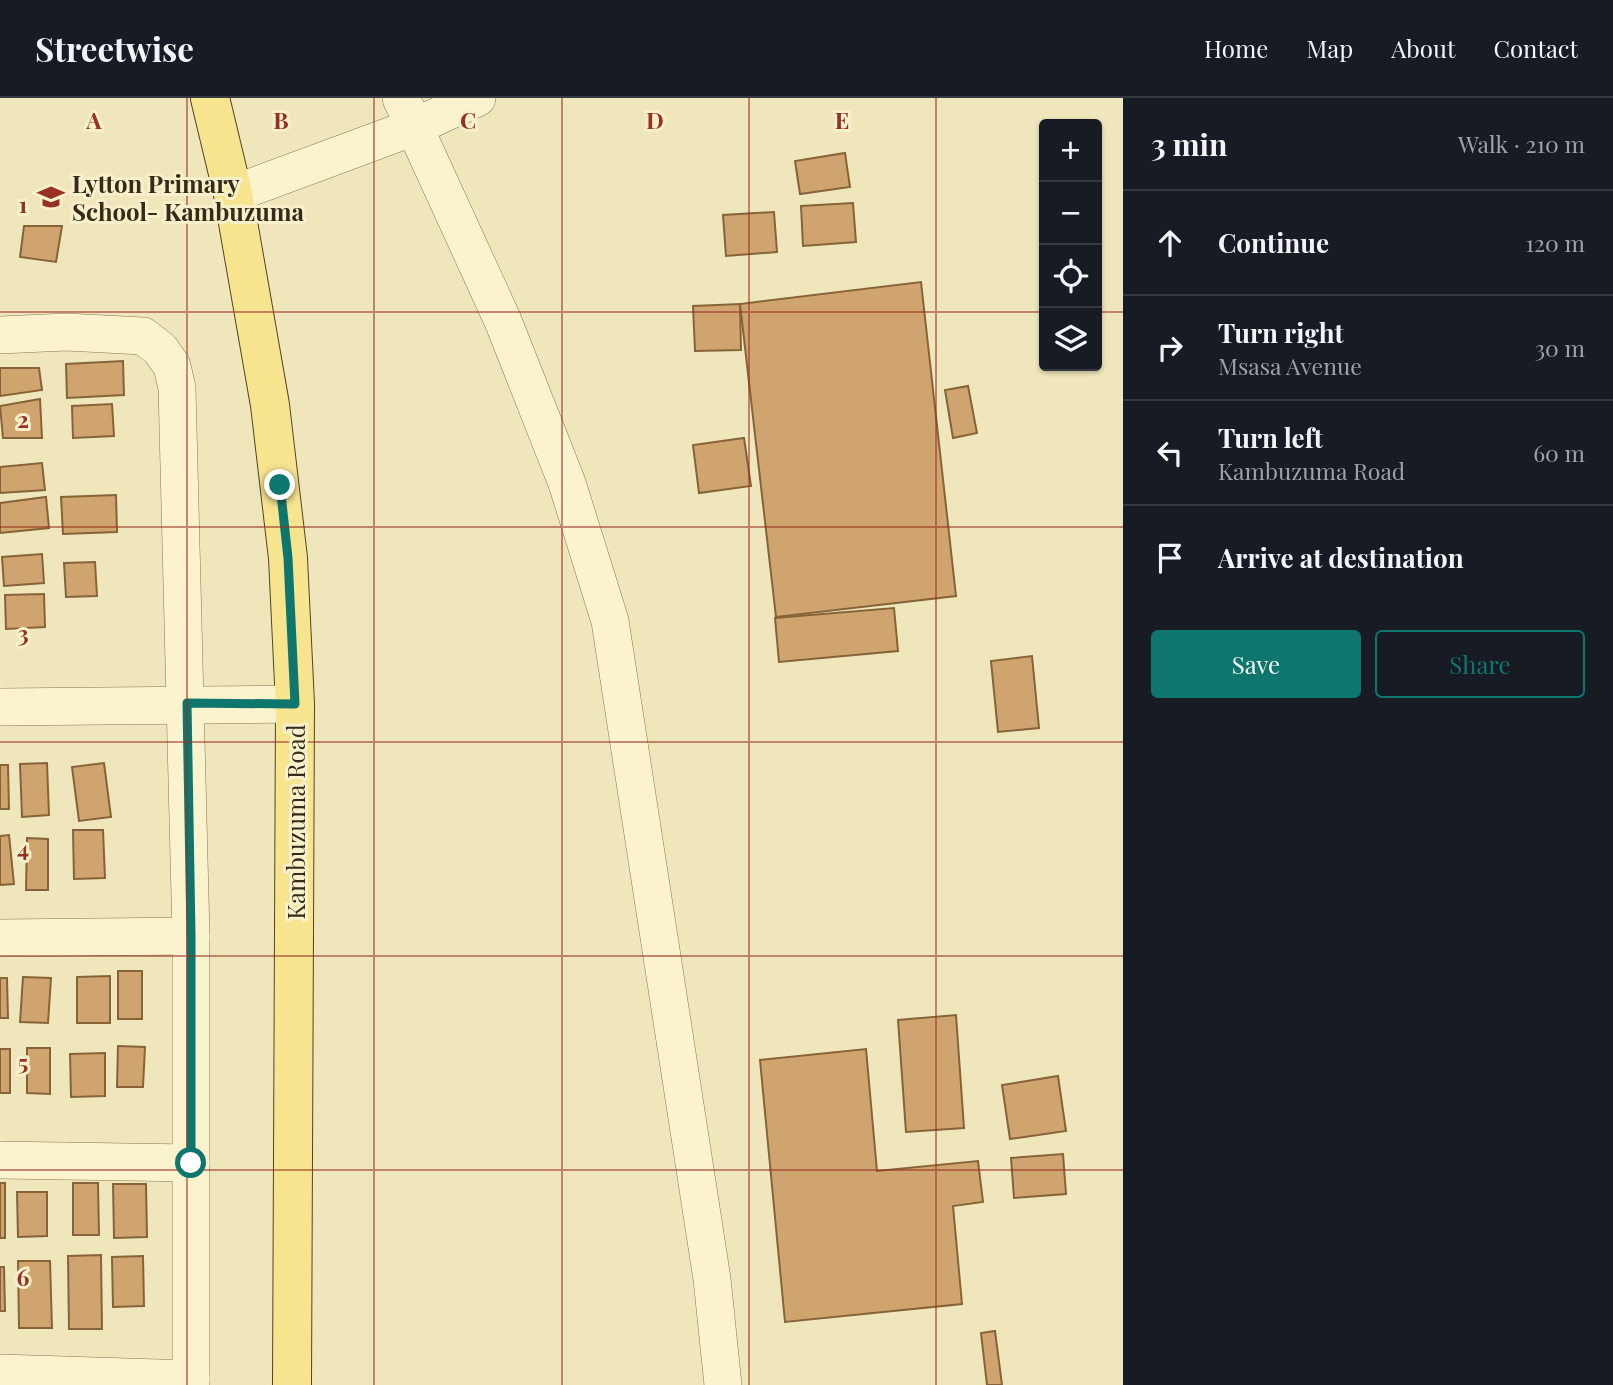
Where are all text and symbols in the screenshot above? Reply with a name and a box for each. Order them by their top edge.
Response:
text: Streetwise [35,26,194,70]
text: Home [1204,32,1268,64]
text: Map [1306,32,1353,64]
text: About [1391,32,1455,64]
text: Contact [1493,32,1578,64]
text: A [85,104,102,135]
text: B [273,104,289,135]
text: C [460,104,476,135]
text: D [646,104,664,135]
text: E [835,104,849,135]
map controls [1039,119,1102,371]
button: + [1039,119,1102,182]
text: 3 min [1151,124,1227,164]
text: Walk · 210 m [1458,128,1585,159]
place label: Lytton Primary School- Kambuzuma [72,167,305,227]
school or university icon: Lytton Primary School- Kambuzuma [36,182,66,212]
button: − [1039,182,1102,245]
text: 1 [19,188,28,219]
icon: ahead [1151,224,1189,262]
text: Continue [1218,225,1329,260]
text: 120 m [1526,227,1585,258]
button: locate [1039,245,1102,308]
button: layers [1039,308,1102,371]
text: Turn right [1218,315,1344,350]
icon: right [1151,329,1189,367]
text: 30 m [1535,332,1585,363]
text: Msasa Avenue [1218,350,1362,381]
text: 2 [17,403,29,434]
text: Turn left [1218,420,1323,455]
icon: left [1151,434,1189,472]
text: 60 m [1533,437,1585,468]
text: Kambuzuma Road [1218,455,1405,486]
route end [264,469,295,500]
icon: arrive [1151,539,1189,577]
text: Arrive at destination [1218,540,1464,575]
text: 3 [17,617,29,648]
button: Save [1151,630,1361,698]
button: Share [1375,630,1585,698]
street label: Kambuzuma Road [279,724,311,920]
text: 4 [17,832,29,863]
text: 5 [18,1046,28,1077]
route start [175,1147,206,1178]
text: 6 [17,1261,30,1292]

